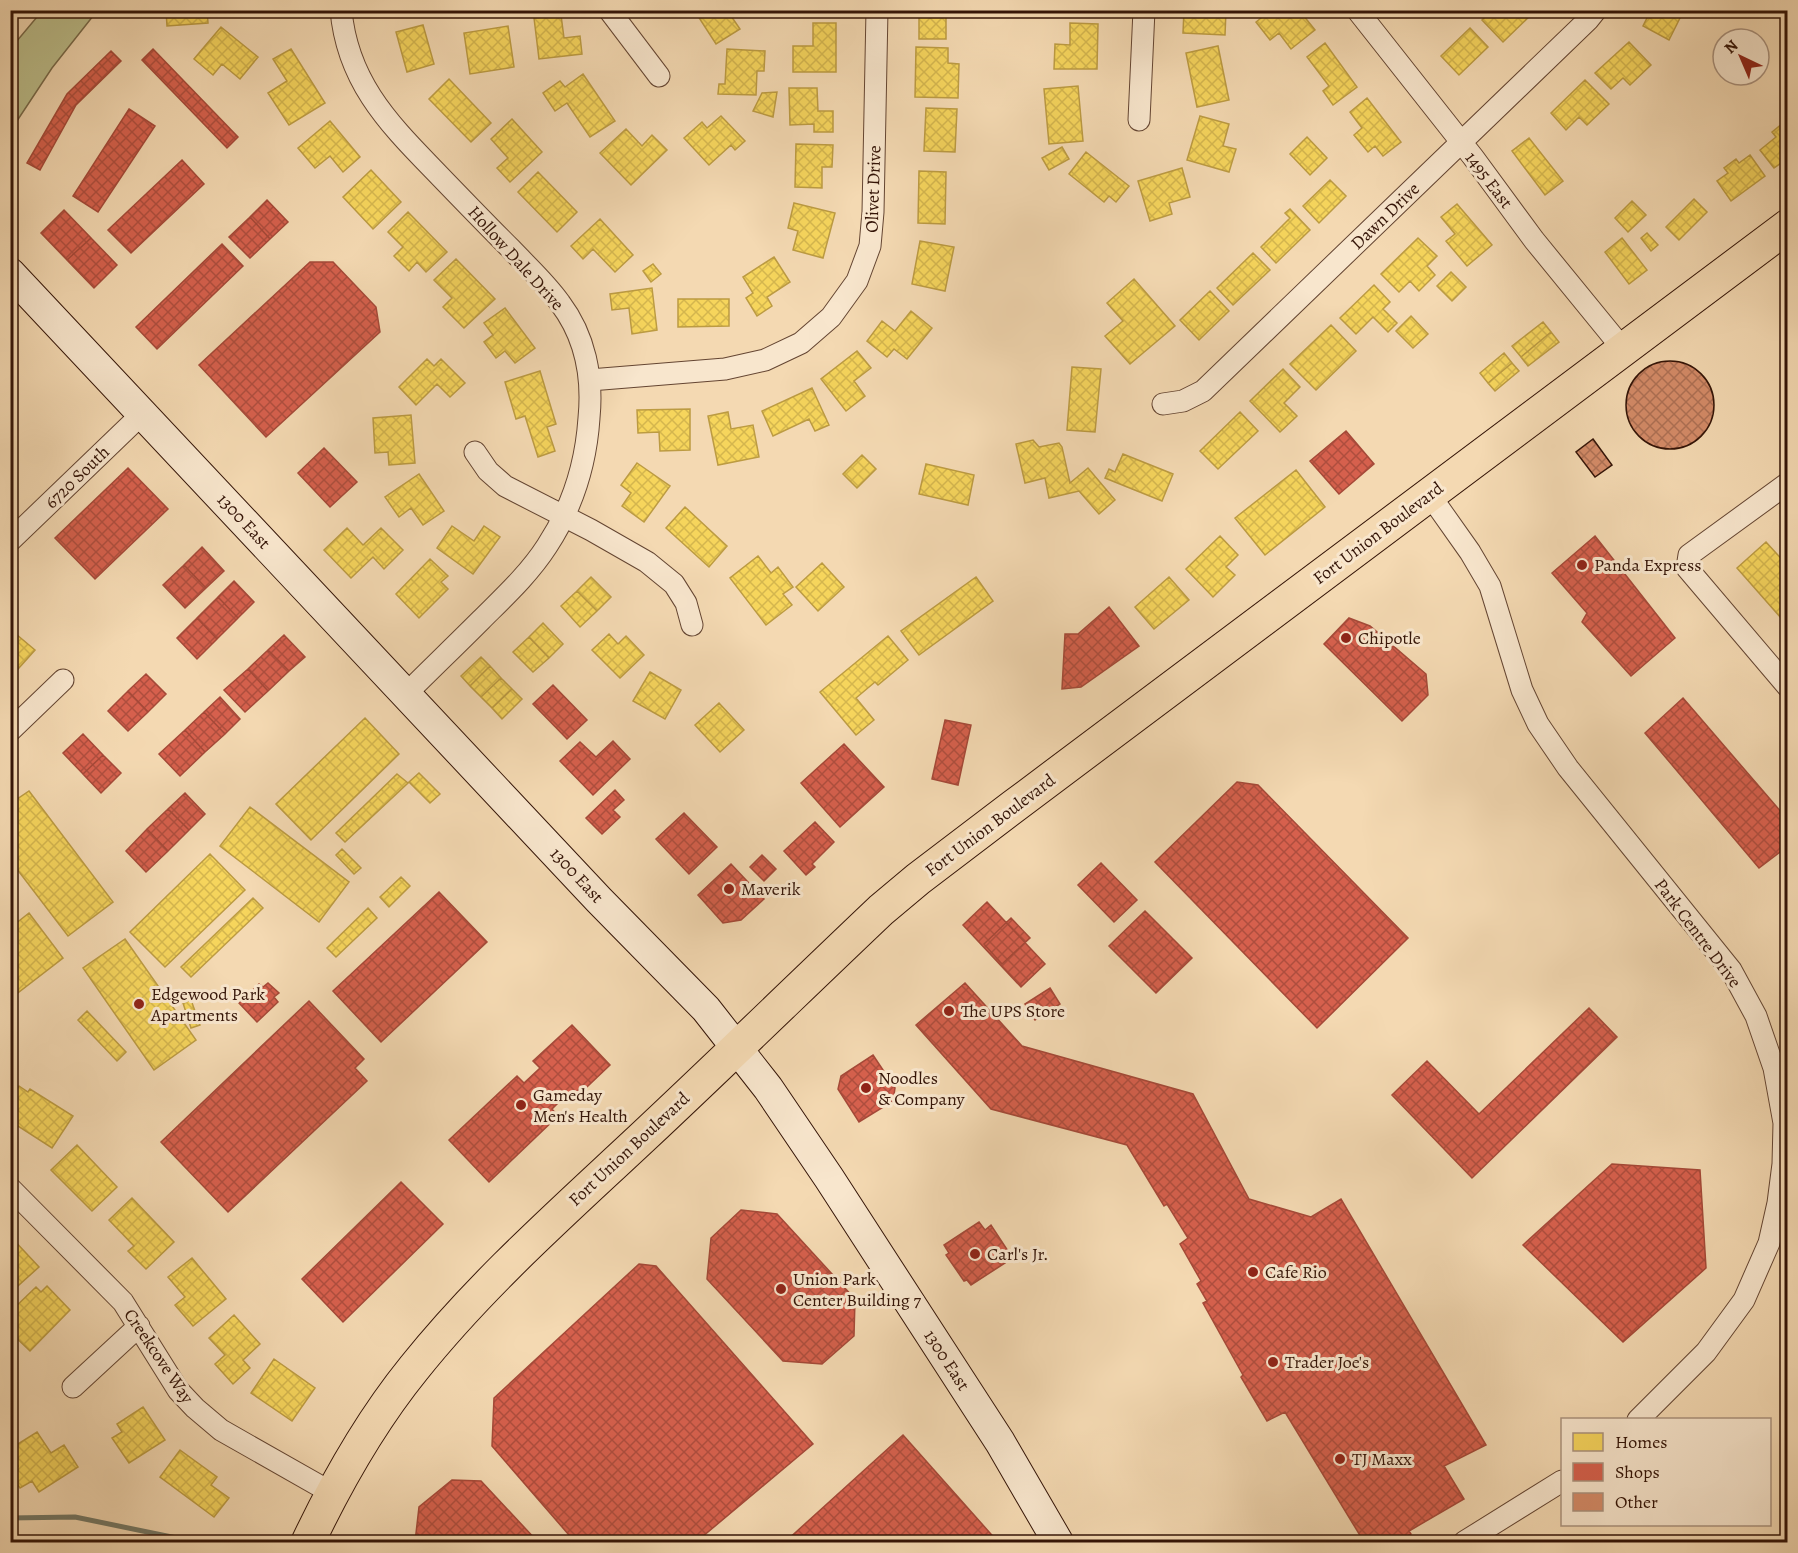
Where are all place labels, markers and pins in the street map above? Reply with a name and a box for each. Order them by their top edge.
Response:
place label: Panda Express [1594,553,1701,577]
marker: Panda Express [1575,558,1589,572]
place label: Chipotle [1358,626,1421,650]
marker: Chipotle [1339,631,1353,645]
place label: Maverik [741,877,801,901]
marker: Maverik [722,882,736,896]
place label: Edgewood Park Apartments [150,982,265,1027]
marker: Edgewood Park Apartments [132,997,146,1011]
place label: The UPS Store [961,999,1065,1023]
marker: The UPS Store [942,1004,956,1018]
place label: Noodles & Company [878,1066,965,1111]
marker: Noodles & Company [859,1081,873,1095]
place label: Gameday Men's Health [533,1083,628,1128]
marker: Gameday Men's Health [514,1098,528,1112]
place label: Carl's Jr. [987,1242,1048,1266]
marker: Carl's Jr. [968,1247,982,1261]
place label: Cafe Rio [1265,1260,1327,1284]
marker: Cafe Rio [1246,1265,1260,1279]
place label: Union Park Center Building 7 [793,1267,921,1312]
marker: Union Park Center Building 7 [774,1282,788,1296]
place label: Trader Joe's [1285,1350,1369,1374]
marker: Trader Joe's [1266,1355,1280,1369]
place label: TJ Maxx [1352,1447,1412,1471]
marker: TJ Maxx [1333,1452,1347,1466]

